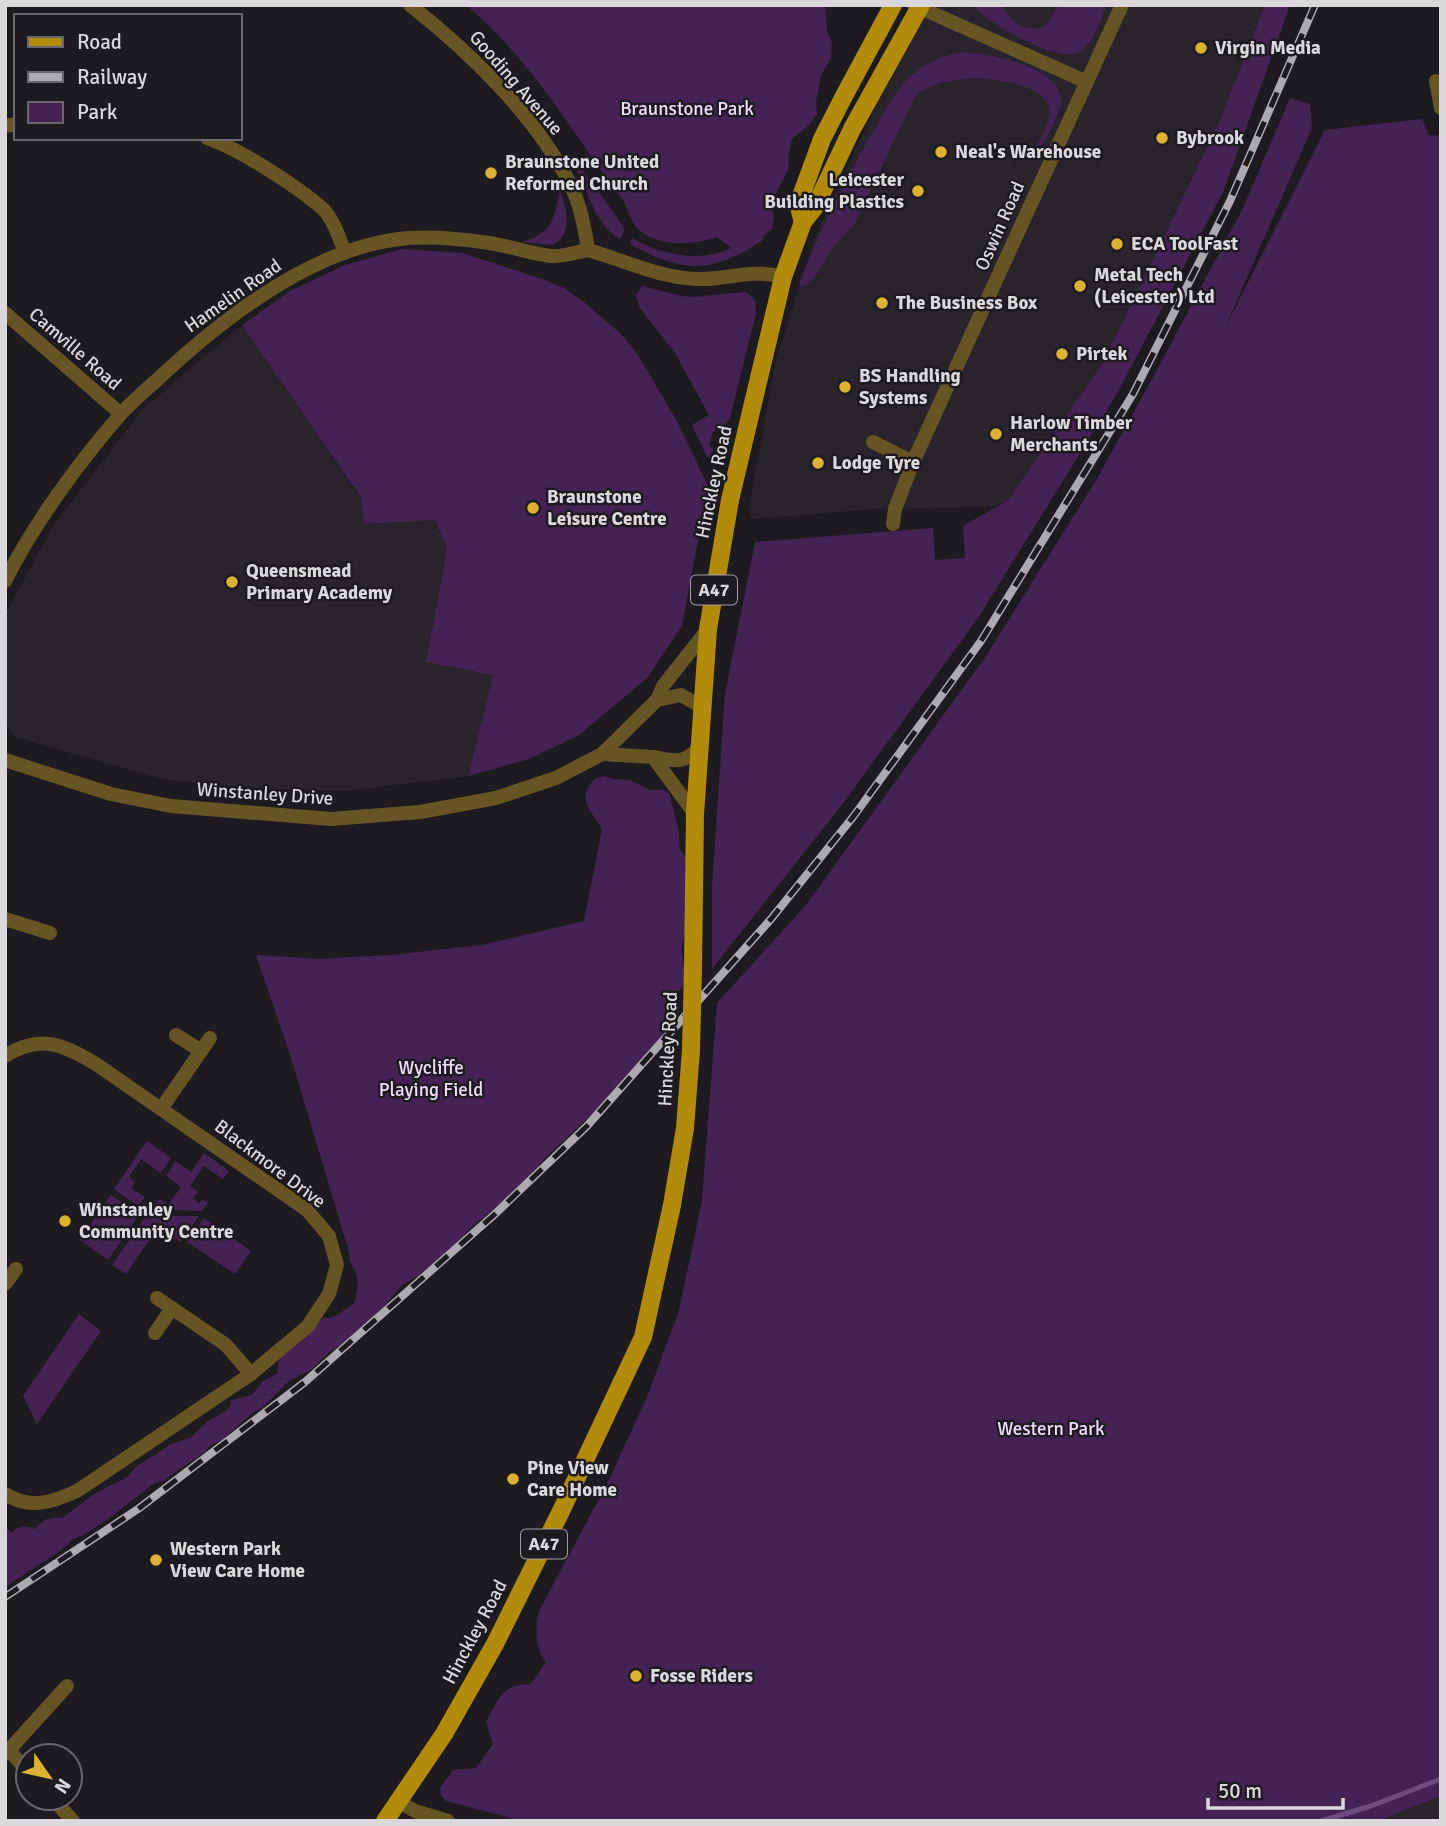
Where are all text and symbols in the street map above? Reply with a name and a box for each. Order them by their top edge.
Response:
legend [14,14,242,140]
street label: Gooding Avenue [464,26,568,140]
text: Road [77,29,122,55]
place label: Virgin Media [1215,36,1321,60]
marker: Virgin Media [1193,40,1209,56]
text: Railway [77,64,147,90]
park label: Braunstone Park [620,97,754,121]
text: Park [77,99,118,125]
place label: Bybrook [1176,126,1244,150]
marker: Bybrook [1154,130,1170,146]
place label: Neal's Warehouse [955,140,1101,164]
marker: Neal's Warehouse [933,144,949,160]
place label: Braunstone United Reformed Church [505,150,659,196]
marker: Braunstone United Reformed Church [483,165,499,181]
place label: Leicester Building Plastics [764,168,904,214]
street label: Oswin Road [970,178,1030,274]
marker: Leicester Building Plastics [910,183,926,199]
place label: ECA ToolFast [1131,232,1238,256]
marker: ECA ToolFast [1109,236,1125,252]
street label: Hamelin Road [180,254,286,338]
place label: Metal Tech (Leicester) Ltd [1094,263,1215,309]
marker: Metal Tech (Leicester) Ltd [1072,278,1088,294]
place label: The Business Box [896,291,1038,315]
marker: The Business Box [874,295,890,311]
street label: Camville Road [24,302,126,396]
place label: Pirtek [1076,342,1128,366]
marker: Pirtek [1054,346,1070,362]
place label: BS Handling Systems [859,364,961,410]
marker: BS Handling Systems [837,379,853,395]
place label: Harlow Timber Merchants [1010,411,1133,457]
street label: Hinckley Road [690,423,738,541]
marker: Harlow Timber Merchants [988,426,1004,442]
place label: Lodge Tyre [832,451,920,475]
marker: Lodge Tyre [810,455,826,471]
place label: Braunstone Leisure Centre [547,485,667,531]
marker: Braunstone Leisure Centre [525,500,541,516]
place label: Queensmead Primary Academy [246,559,393,605]
marker: Queensmead Primary Academy [224,574,240,590]
road number: A47 [691,576,737,604]
street label: Winstanley Drive [196,777,334,811]
street label: Hinckley Road [653,991,683,1107]
park label: Wycliffe Playing Field [379,1056,483,1102]
street label: Blackmore Drive [210,1114,330,1214]
place label: Winstanley Community Centre [79,1198,234,1244]
marker: Winstanley Community Centre [57,1213,73,1229]
park label: Western Park [997,1417,1105,1441]
place label: Pine View Care Home [527,1456,617,1502]
marker: Pine View Care Home [505,1471,521,1487]
road number: A47 [521,1530,567,1559]
place label: Western Park View Care Home [170,1537,305,1583]
marker: Western Park View Care Home [148,1552,164,1568]
street label: Hinckley Road [437,1576,513,1688]
place label: Fosse Riders [650,1664,753,1688]
marker: Fosse Riders [628,1668,644,1684]
north arrow [14,1742,84,1812]
scale bar [1208,1766,1343,1810]
text: N [49,1774,76,1798]
text: 50 m [1218,1778,1262,1804]

